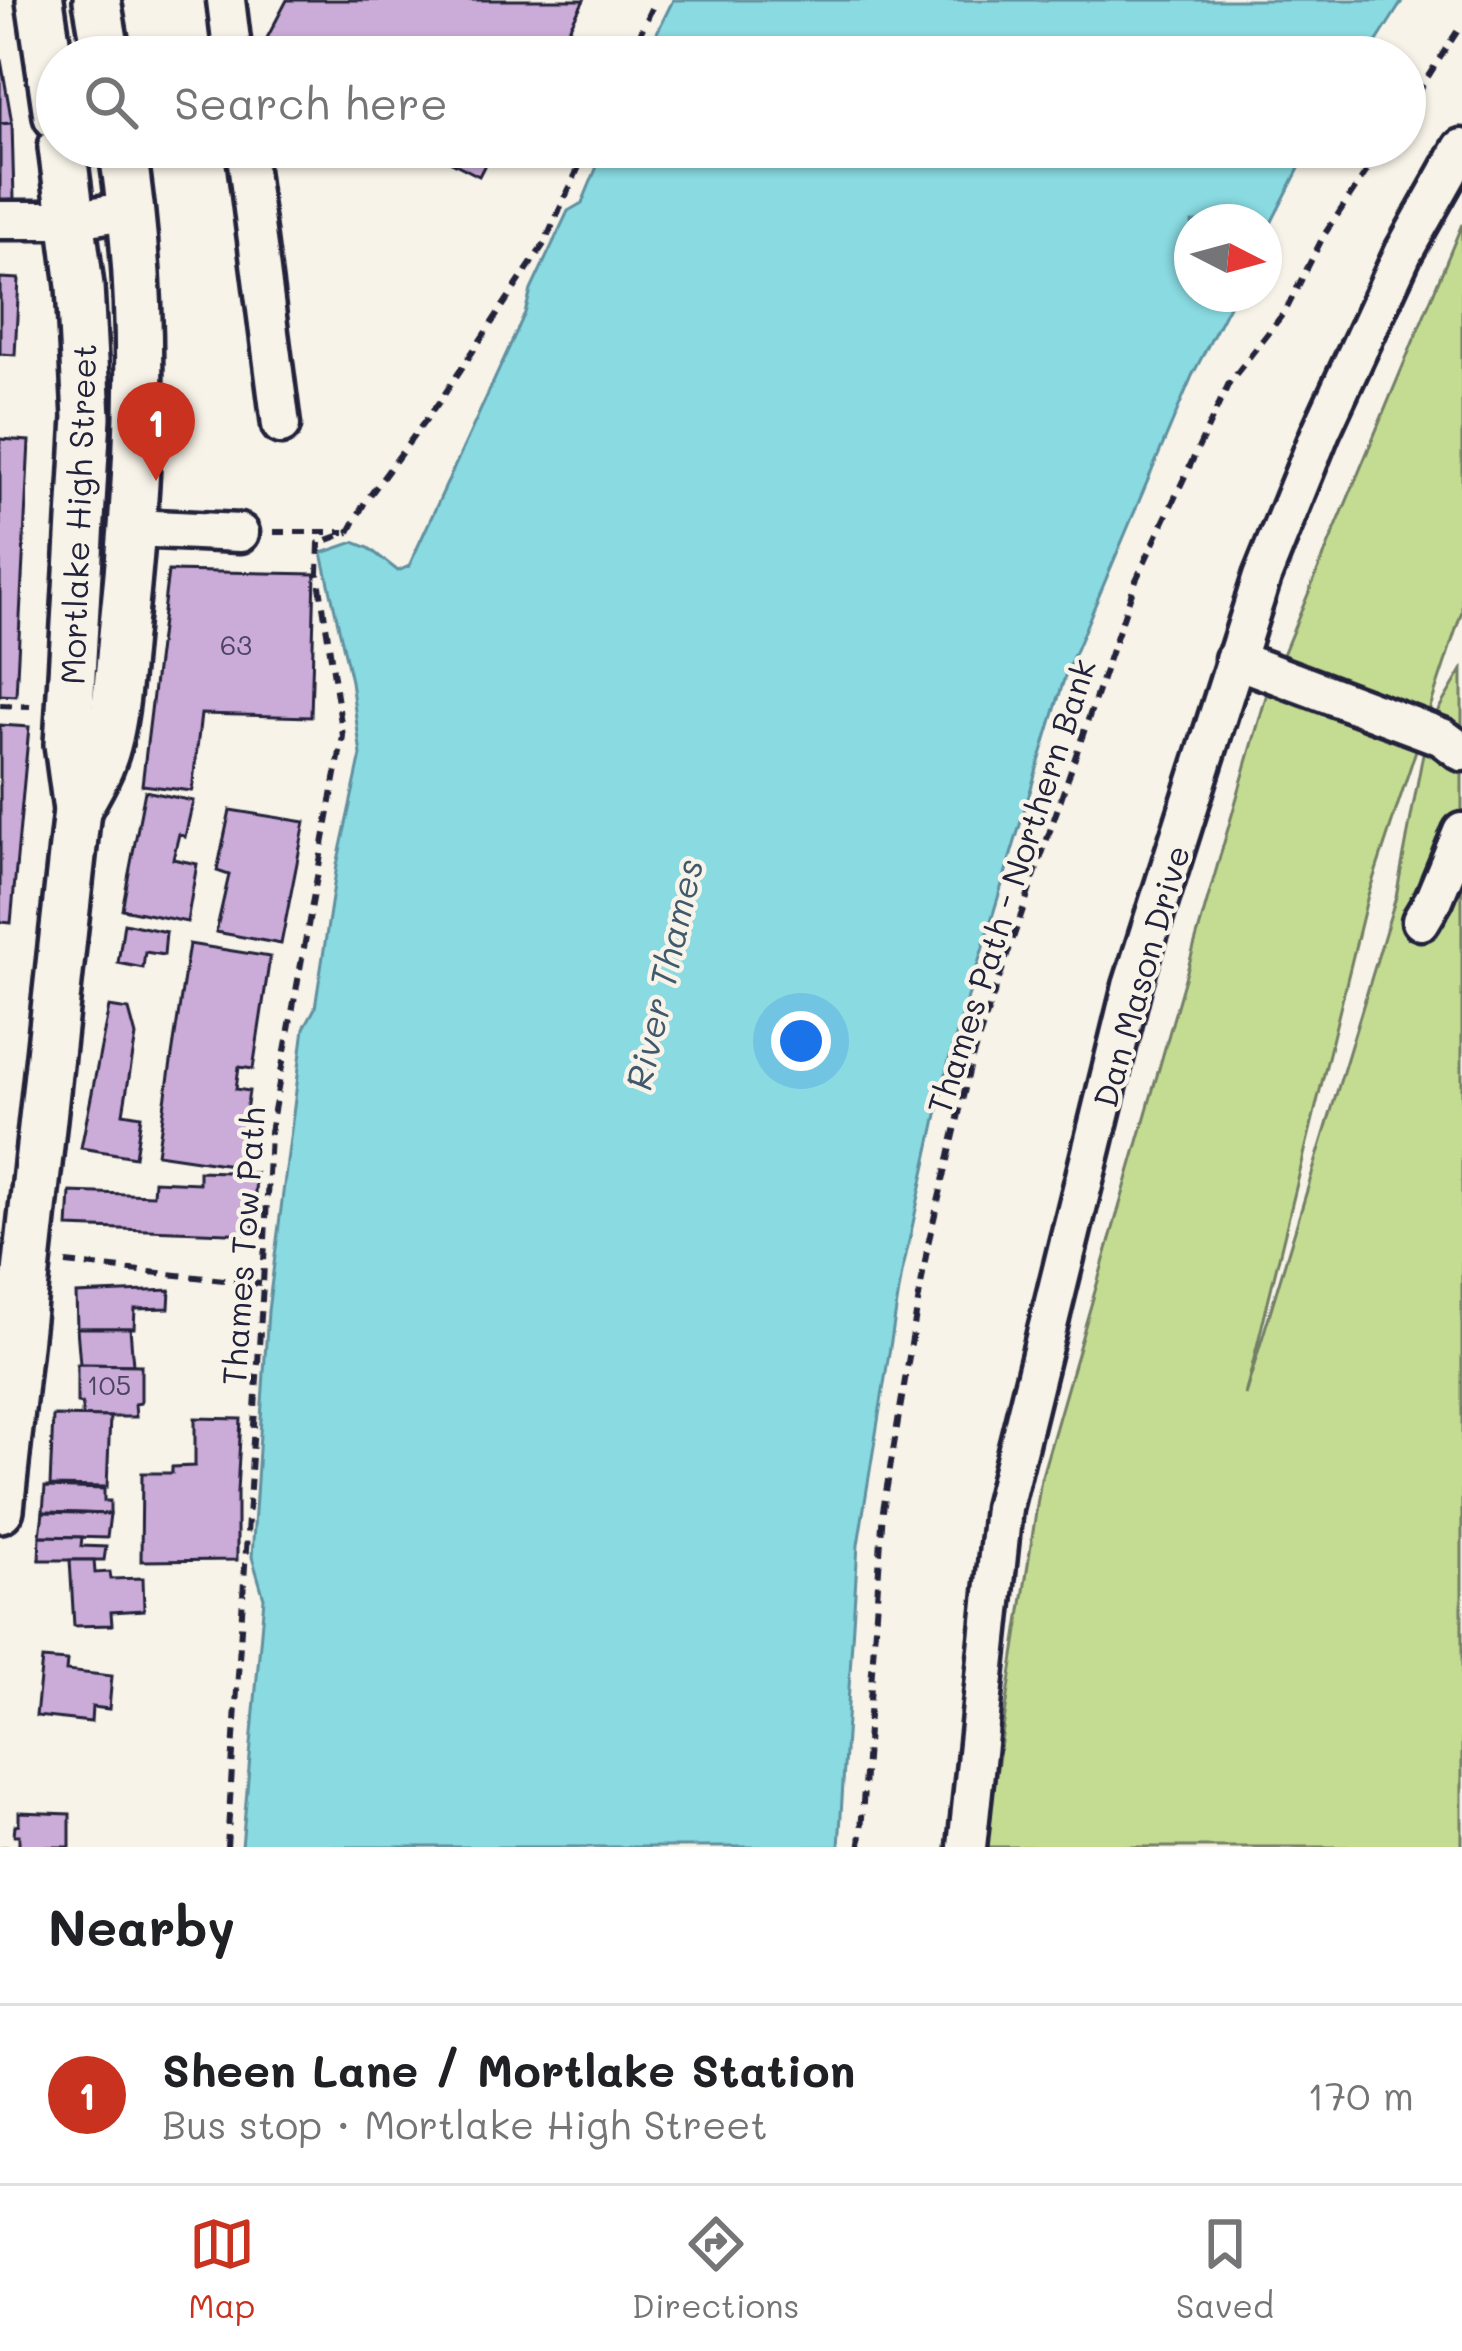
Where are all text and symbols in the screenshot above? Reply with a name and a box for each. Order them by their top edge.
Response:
search box [36,36,1426,168]
icon: search [78,69,144,135]
text: Search here [174,73,448,131]
north arrow [1174,204,1282,312]
street label: Mortlake High Street [50,343,104,685]
pin: 1 [117,382,195,481]
house number: 63 [220,627,252,662]
street label: Thames Path - Northern Bank [916,653,1104,1119]
street label: Dan Mason Drive [1082,840,1198,1112]
water label: River Thames [614,854,712,1094]
your location [771,1011,831,1071]
street label: Thames Tow Path [211,1105,273,1387]
house number: 105 [87,1367,131,1402]
text: Nearby [48,1892,235,1959]
text: Sheen Lane / Mortlake Station [162,2040,855,2098]
text: 1 [78,2069,96,2120]
text: 170 m [1307,2069,1414,2120]
text: Bus stop · Mortlake High Street [162,2098,768,2149]
tab: Map [188,2211,255,2326]
tab: Directions [632,2211,799,2326]
tab: Saved [1176,2211,1274,2326]

